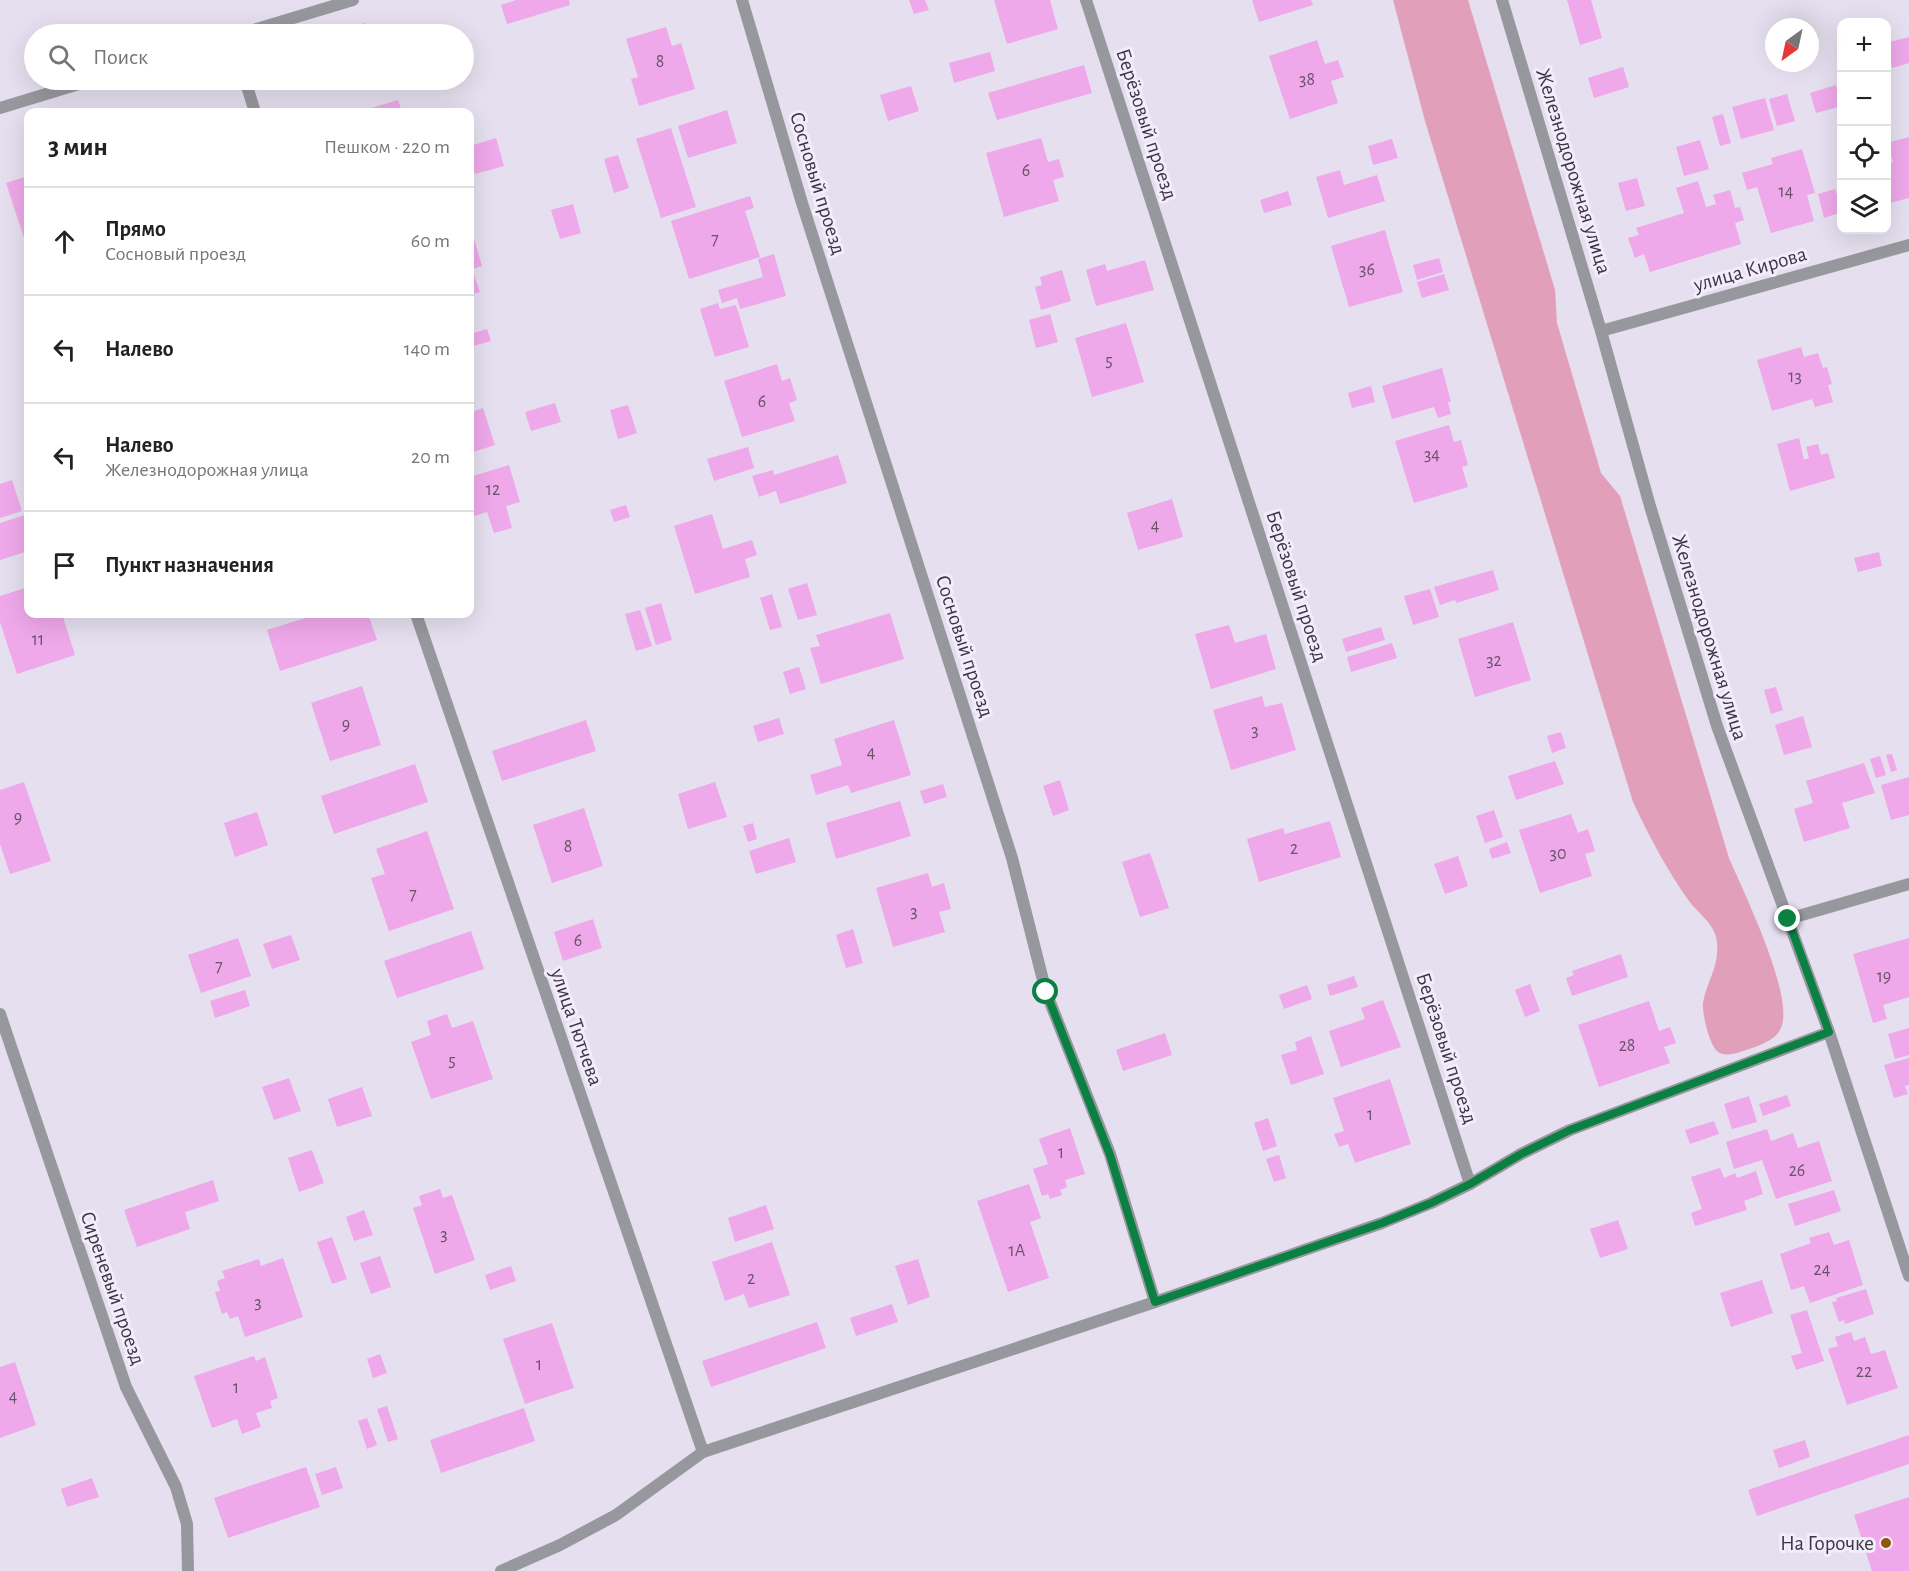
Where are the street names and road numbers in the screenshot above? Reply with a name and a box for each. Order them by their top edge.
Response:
street label: Берёзовый проезд [1112,46,1181,202]
street label: Железнодорожная улица [1532,66,1615,277]
street label: Сосновый проезд [786,109,849,257]
street label: улица Кирова [1690,243,1809,296]
street label: Берёзовый проезд [1262,508,1331,664]
street label: Железнодорожная улица [1668,532,1751,743]
street label: Сосновый проезд [932,572,997,720]
street label: улица Тютчева [546,965,606,1089]
street label: Берёзовый проезд [1412,970,1481,1126]
street label: Сиреневый проезд [76,1209,149,1368]

